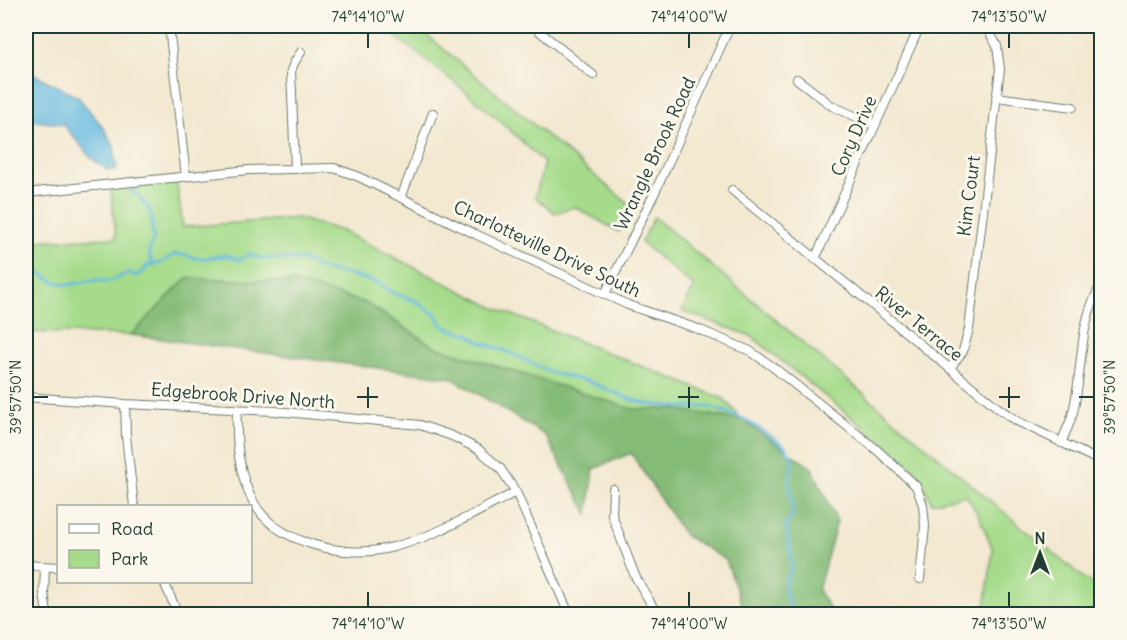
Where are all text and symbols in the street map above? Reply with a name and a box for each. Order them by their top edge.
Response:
text: 74°14'10"W [332,7,405,26]
text: 74°14'00"W [651,7,728,26]
text: 74°13'50"W [971,7,1047,26]
street label: Wrangle Brook Road [609,73,700,234]
street label: Cory Drive [826,92,882,180]
street label: Kim Court [952,154,985,238]
street label: Charlotteville Drive South [450,195,645,302]
street label: River Terrace [871,281,968,366]
text: 39°57'50"N [6,360,25,434]
text: 39°57'50"N [1100,360,1119,434]
street label: Edgebrook Drive North [150,378,336,413]
legend [57,505,252,583]
text: Road [111,517,154,540]
north arrow [1010,523,1070,583]
text: N [1034,528,1046,548]
text: Park [111,547,148,570]
text: 74°14'10"W [332,614,405,633]
text: 74°14'00"W [651,614,728,633]
text: 74°13'50"W [971,614,1047,633]

